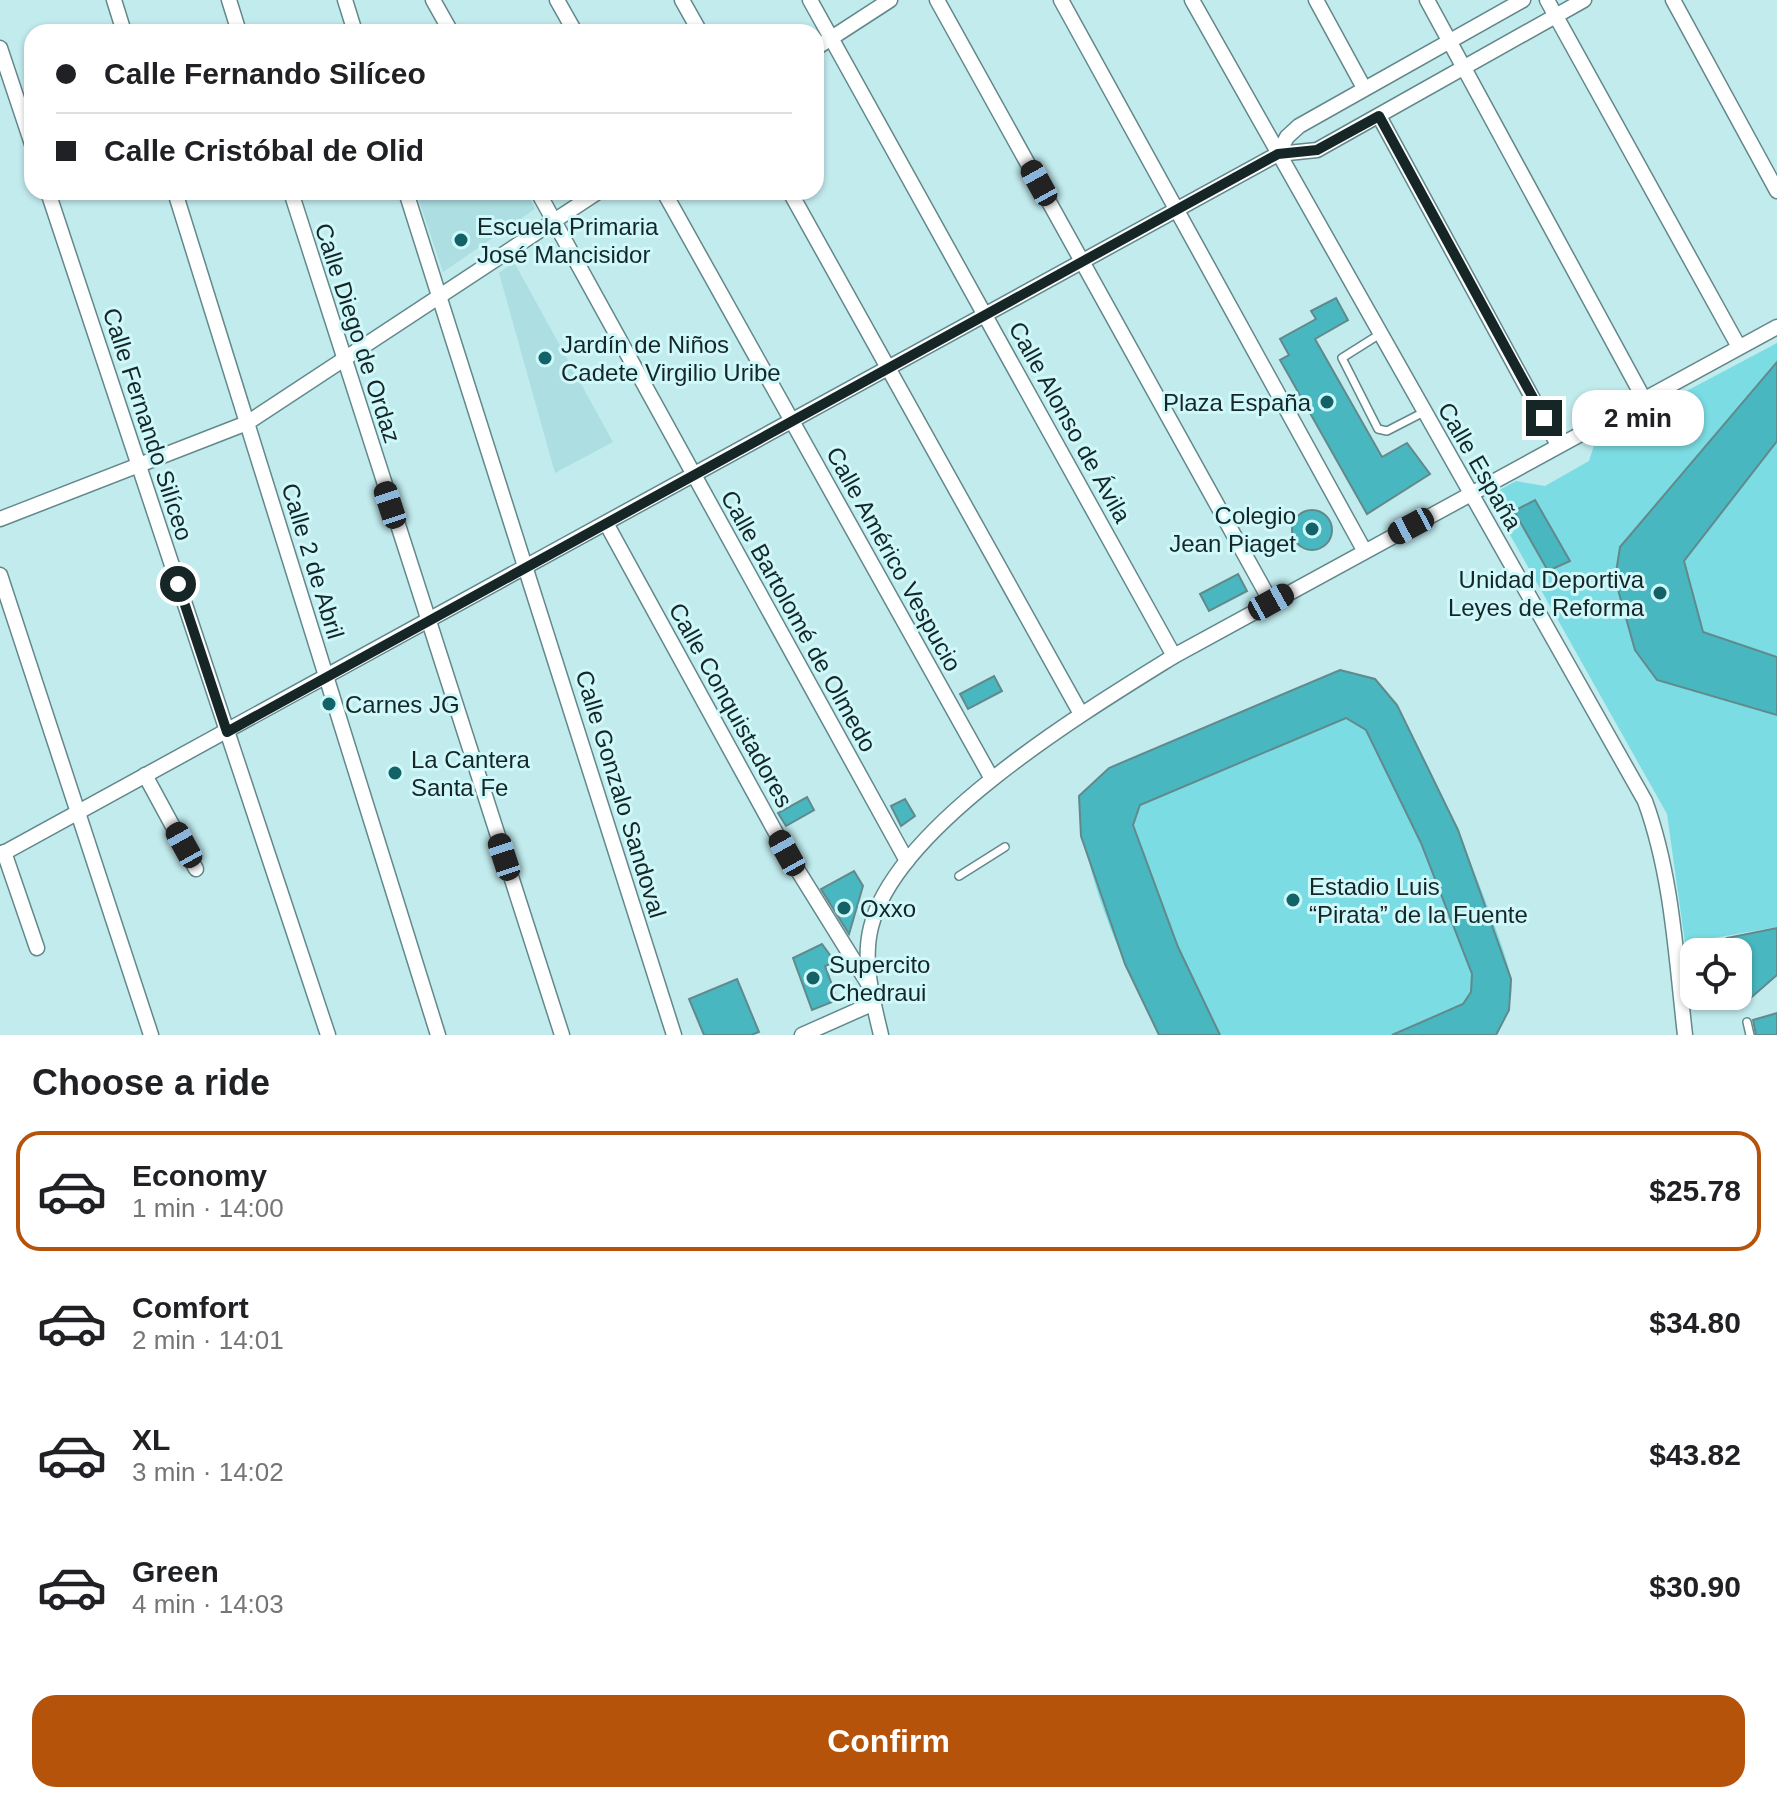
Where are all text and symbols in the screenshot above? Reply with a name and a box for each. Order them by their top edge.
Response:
text: Calle Fernando Silíceo [104,57,426,90]
text: Calle Cristóbal de Olid [104,134,424,167]
car [1017,156,1061,210]
place label: Escuela Primaria José Mancisidor [477,213,659,268]
street label: Calle Diego de Ordaz [310,220,406,446]
marker: Escuela Primaria José Mancisidor [452,231,470,249]
street label: Calle Fernando Silíceo [98,304,198,544]
street label: Calle Alonso de Ávila [1004,317,1137,528]
place label: Jardín de Niños Cadete Virgilio Uribe [561,331,781,386]
marker: Jardín de Niños Cadete Virgilio Uribe [536,349,554,367]
place label: Plaza España [1163,389,1312,416]
callout: 2 min [1572,390,1704,446]
marker: Plaza España [1318,393,1336,411]
street label: Calle España [1433,397,1528,535]
route end [1526,400,1562,436]
text: 2 min [1604,403,1672,433]
street label: Calle Américo Vespucio [821,442,967,676]
car [371,478,409,532]
street label: Calle 2 de Abril [276,480,350,642]
street label: Calle Bartolomé de Olmedo [716,486,882,756]
place label: Colegio Jean Piaget [1169,502,1296,557]
car [1384,504,1438,548]
marker: Colegio Jean Piaget [1303,520,1321,538]
route start [160,566,196,602]
place label: Unidad Deportiva Leyes de Reforma [1448,566,1645,621]
car [1244,580,1298,624]
marker: Unidad Deportiva Leyes de Reforma [1651,584,1669,602]
street label: Calle Conquistadores [664,598,798,812]
street label: Calle Gonzalo Sandoval [570,667,672,921]
place label: Carnes JG [345,691,460,718]
marker: Carnes JG [320,695,338,713]
place label: La Cantera Santa Fe [411,746,530,801]
marker: La Cantera Santa Fe [386,764,404,782]
car [162,818,206,872]
car [765,826,809,880]
car [485,830,523,884]
place label: Estadio Luis “Pirata” de la Fuente [1309,873,1528,928]
marker: Estadio Luis “Pirata” de la Fuente [1284,891,1302,909]
place label: Oxxo [860,895,916,922]
marker: Oxxo [835,899,853,917]
map controls [1680,938,1752,1010]
button: locate [1680,938,1752,1010]
place label: Supercito Chedraui [829,951,930,1006]
marker: Supercito Chedraui [804,969,822,987]
text: Choose a ride [32,1062,270,1103]
icon: car [36,1155,108,1227]
text: Economy [132,1159,267,1192]
text: $25.78 [1649,1174,1741,1207]
text: 1 min · 14:00 [132,1193,284,1223]
icon: car [36,1287,108,1359]
text: Comfort [132,1291,249,1324]
text: $34.80 [1649,1306,1741,1339]
text: 2 min · 14:01 [132,1325,284,1355]
icon: car [36,1419,108,1491]
text: XL [132,1423,170,1456]
text: $43.82 [1649,1438,1741,1471]
text: 3 min · 14:02 [132,1457,284,1487]
icon: car [36,1551,108,1623]
text: Green [132,1555,219,1588]
text: $30.90 [1649,1570,1741,1603]
text: 4 min · 14:03 [132,1589,284,1619]
button: Confirm [32,1695,1745,1787]

